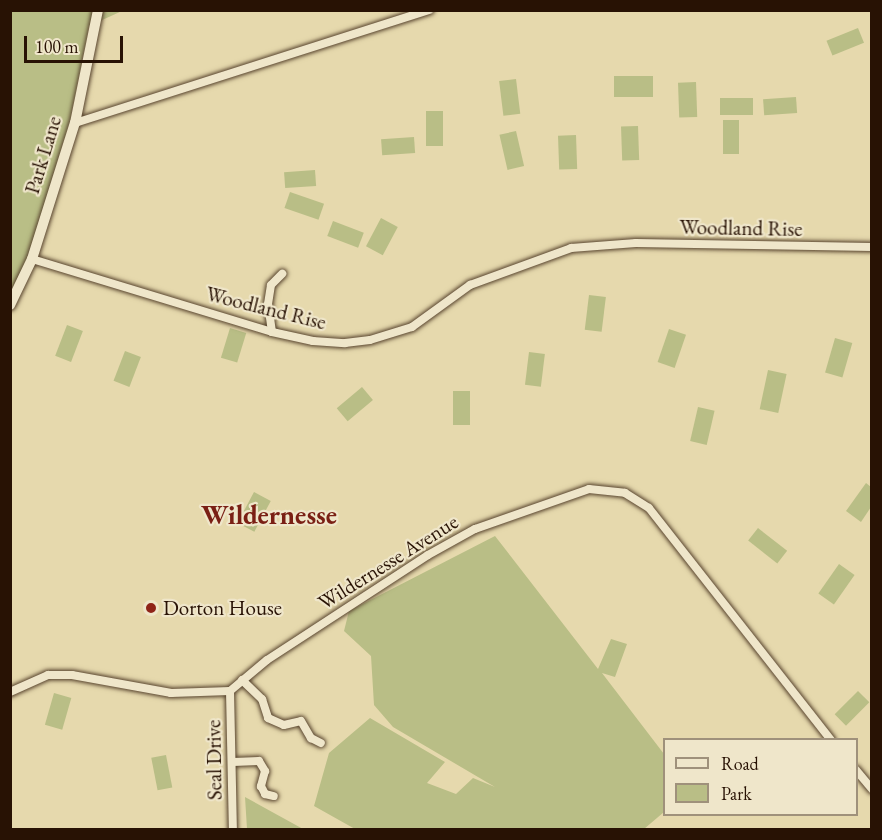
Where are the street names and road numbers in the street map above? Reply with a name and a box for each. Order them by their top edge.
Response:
street label: Park Lane [19,113,67,197]
street label: Woodland Rise [679,214,803,242]
street label: Woodland Rise [203,281,329,335]
street label: Wildernesse Avenue [313,509,463,615]
street label: Seal Drive [201,720,227,800]

